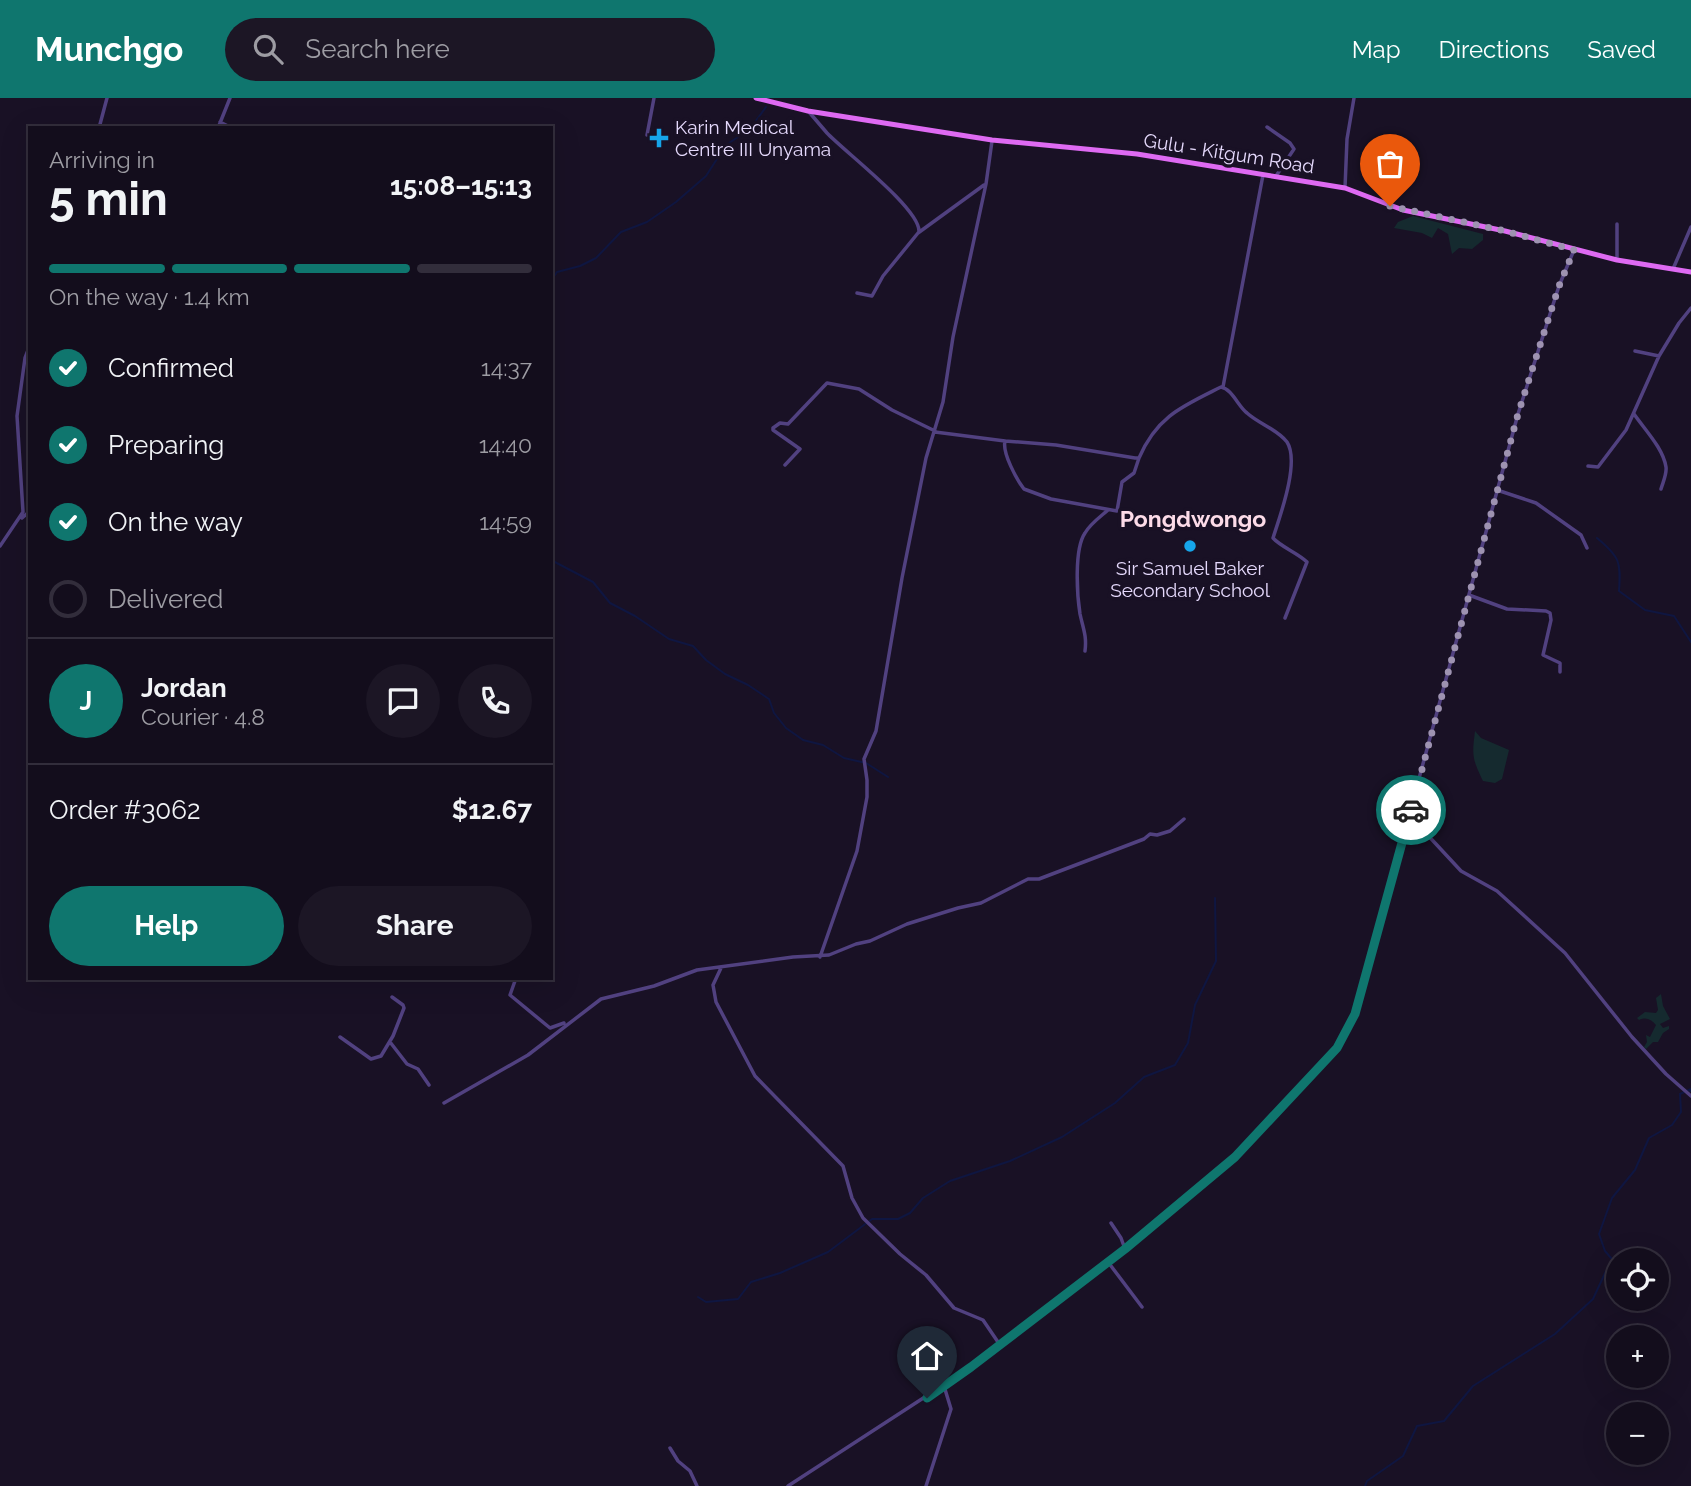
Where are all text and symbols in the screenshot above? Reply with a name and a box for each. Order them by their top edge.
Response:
search box [225,18,715,81]
text: Munchgo [35,30,183,69]
icon: search [249,30,287,68]
text: Search here [305,34,450,64]
text: Map [1352,35,1401,64]
text: Directions [1439,35,1549,64]
text: Saved [1587,35,1656,64]
place label: Karin Medical Centre III Unyama [675,116,831,160]
marker: Karin Medical Centre III Unyama [649,128,669,148]
street label: Gulu - Kitgum Road [1142,129,1316,177]
pin [1360,134,1420,206]
icon: bag [1371,145,1409,183]
text: Arriving in [49,146,155,173]
text: 15:08–15:13 [390,171,532,201]
text: 5 min [49,172,168,226]
text: On the way · 1.4 km [49,283,250,310]
icon: check [49,349,87,387]
text: Confirmed [108,353,234,383]
text: 14:37 [481,354,532,381]
icon: check [49,426,87,464]
text: Preparing [108,430,224,460]
text: 14:40 [479,431,532,458]
icon: check [49,503,87,541]
district label: Pongdwongo [1120,505,1266,532]
text: On the way [108,507,243,537]
text: 14:59 [479,508,532,535]
marker: Sir Samuel Baker Secondary School [1182,538,1198,554]
place label: Sir Samuel Baker Secondary School [1110,557,1271,601]
text: Delivered [108,584,223,614]
button: chat [366,664,440,738]
button: phone [458,664,532,738]
text: Jordan [141,673,227,703]
text: J [80,686,92,716]
text: Courier · 4.8 [141,703,265,730]
courier [1376,775,1446,845]
icon: car [1392,791,1430,829]
text: Order #3062 [49,795,200,825]
text: $12.67 [452,795,532,825]
button: Help [49,886,284,966]
button: Share [298,886,532,966]
map controls [1606,1248,1669,1465]
button: locate [1606,1248,1669,1311]
button: + [1606,1325,1669,1388]
pin [897,1326,957,1398]
icon: home [908,1337,946,1375]
button: − [1606,1402,1669,1465]

